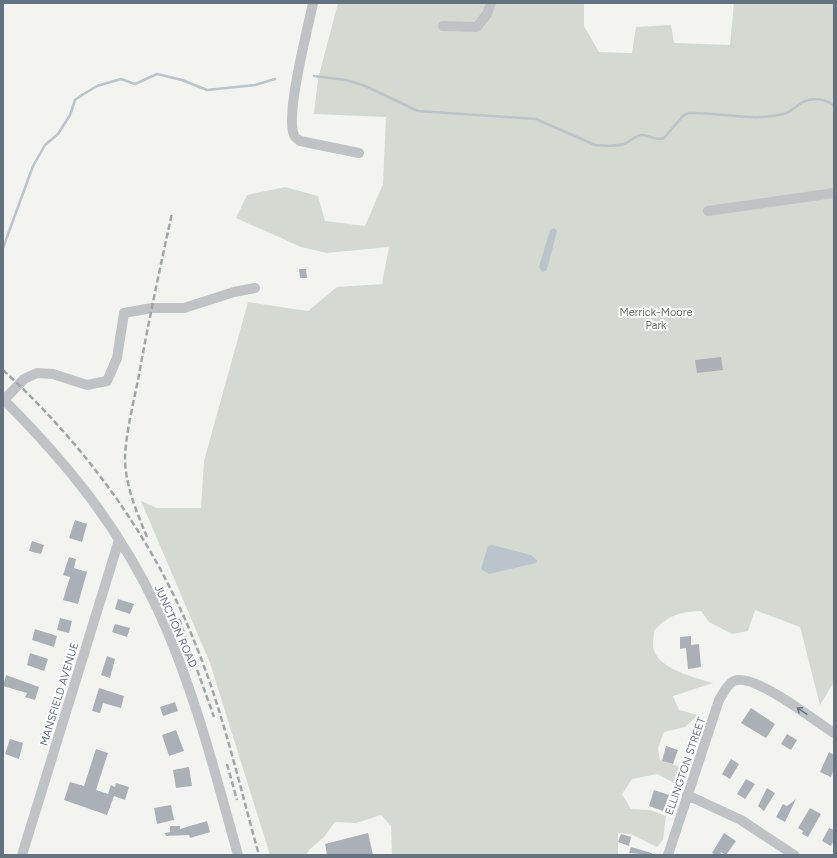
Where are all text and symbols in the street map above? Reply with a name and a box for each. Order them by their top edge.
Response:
park label: Merrick-Moore Park [620,306,692,332]
street label: JUNCTION ROAD [151,583,200,670]
street label: MANSFIELD AVENUE [38,641,81,747]
one-way arrow [797,707,808,715]
street label: ELLINGTON STREET [663,716,708,817]

